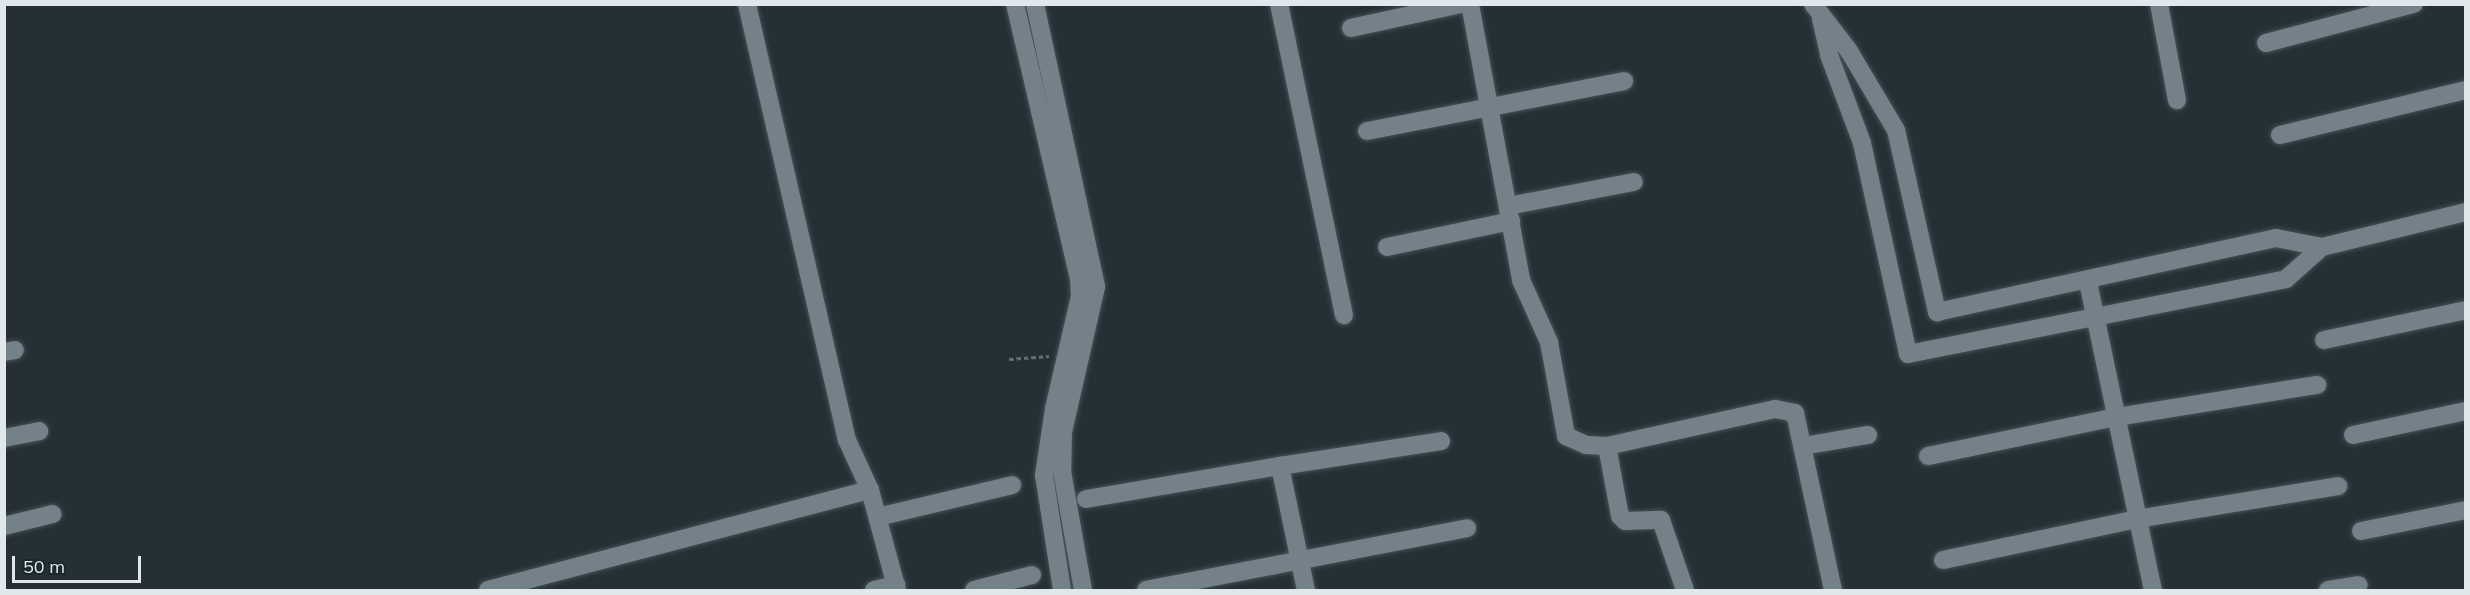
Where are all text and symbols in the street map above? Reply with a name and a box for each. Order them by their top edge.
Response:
scale bar [15,544,144,582]
text: 50 m [23,555,65,578]

